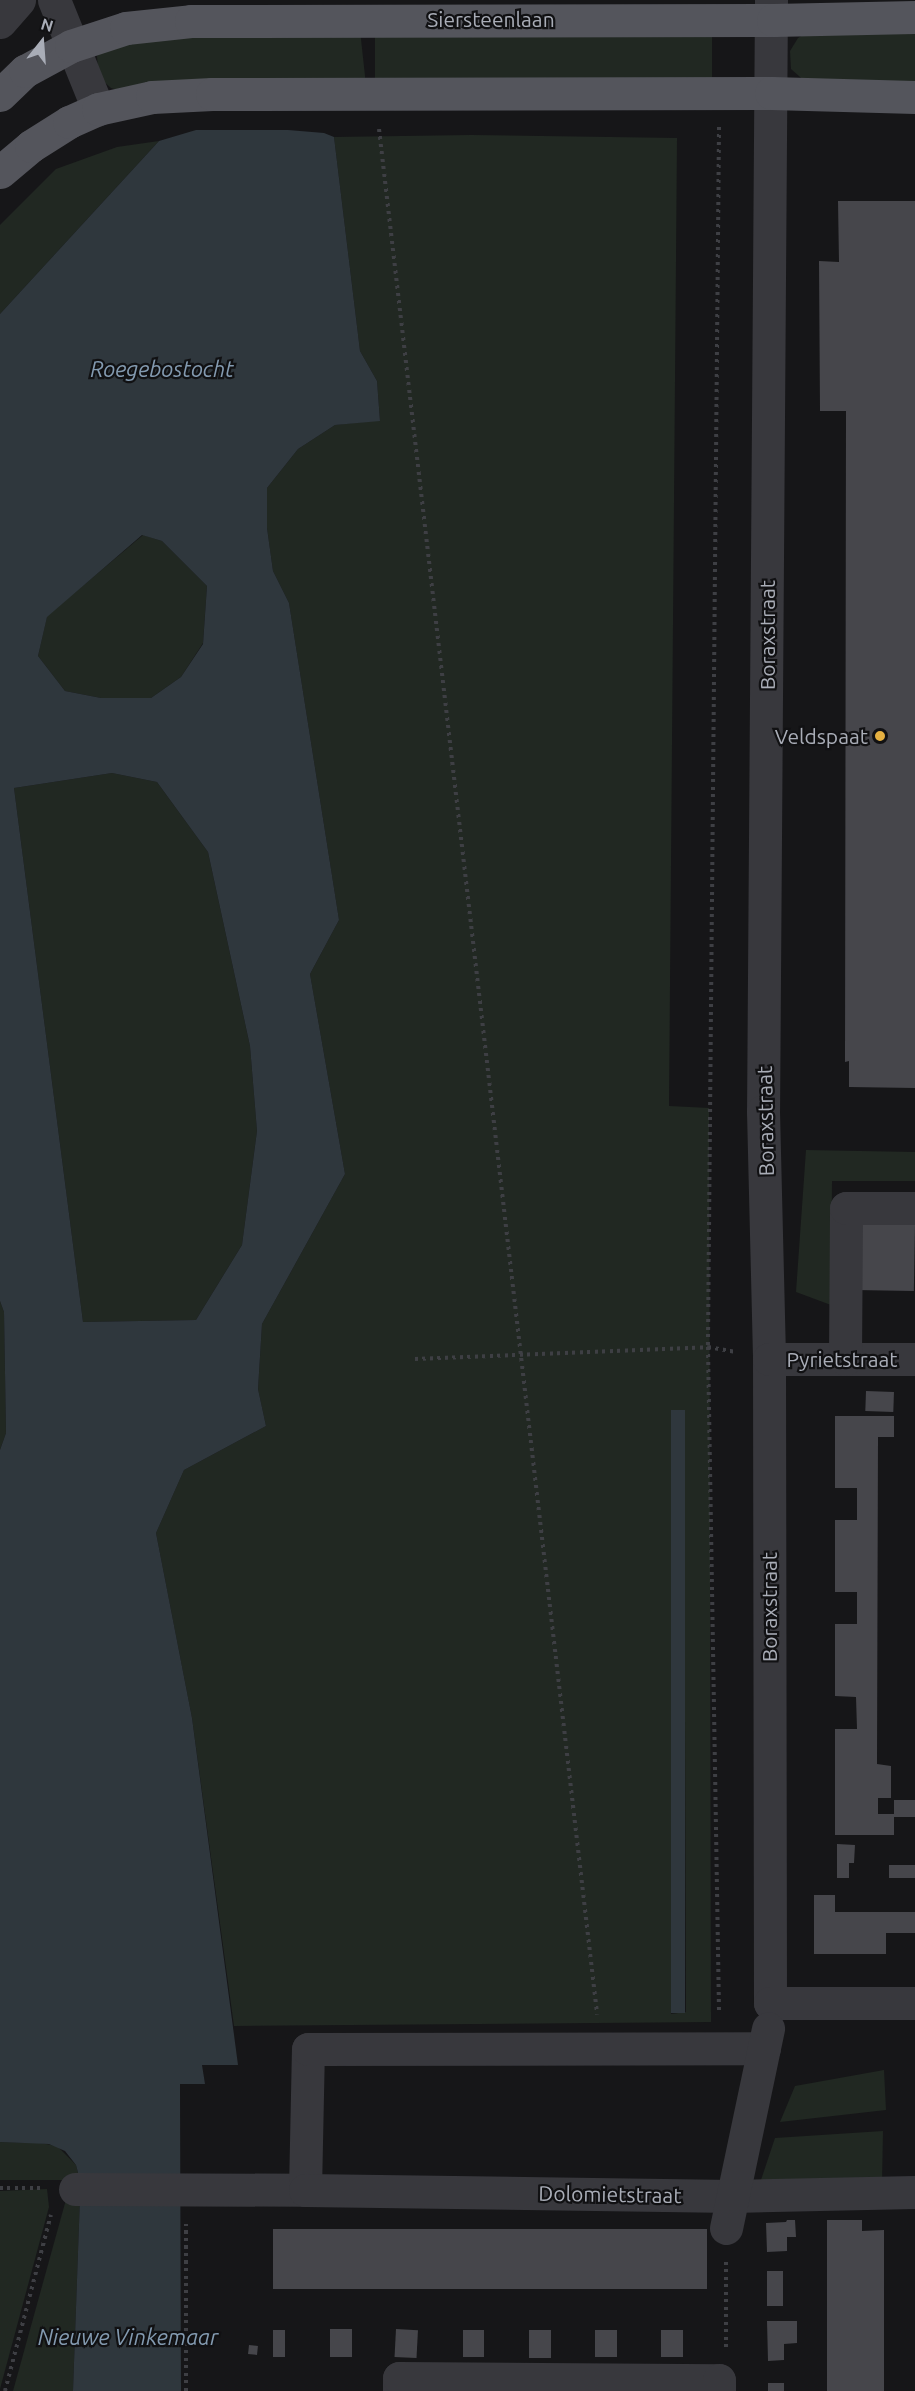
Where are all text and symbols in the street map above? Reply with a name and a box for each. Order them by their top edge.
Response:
street label: Siersteenlaan [427,6,555,32]
north arrow [12,12,72,72]
text: N [39,14,56,35]
water label: Roegebostocht [90,356,234,382]
street label: Boraxstraat [754,580,780,690]
place label: Veldspaat [775,723,868,749]
marker: Veldspaat [873,729,887,743]
street label: Boraxstraat [751,1066,779,1176]
street label: Pyrietstraat [787,1346,897,1372]
street label: Boraxstraat [756,1552,782,1662]
street label: Dolomietstraat [538,2180,682,2208]
water label: Nieuwe Vinkemaar [38,2324,218,2350]

